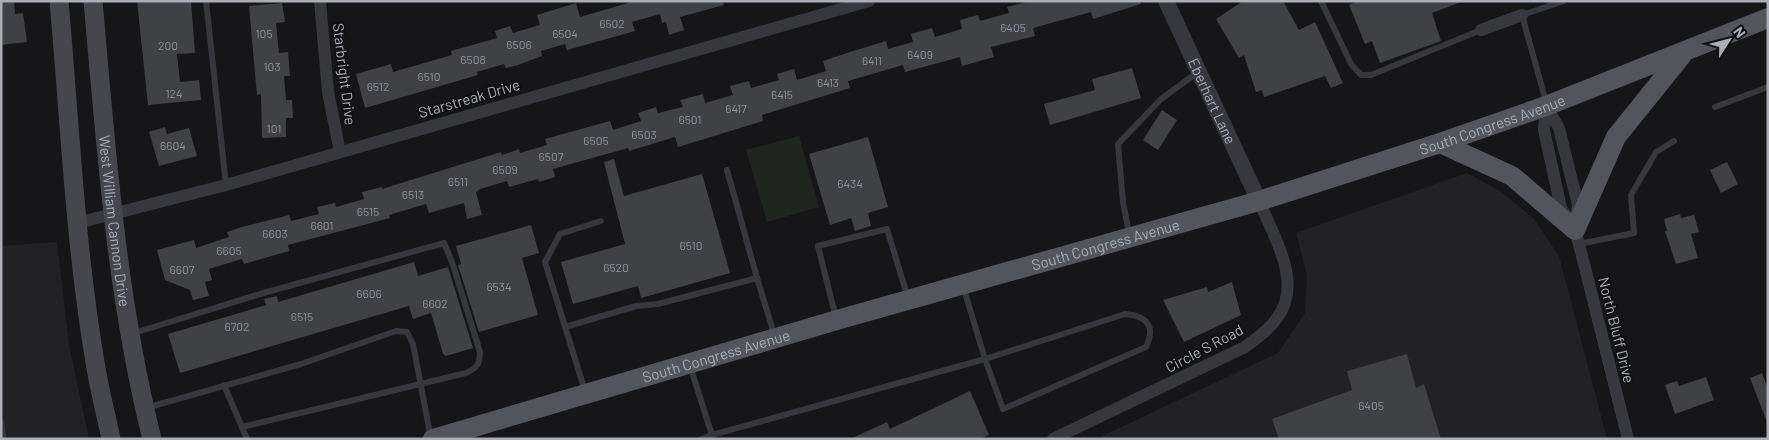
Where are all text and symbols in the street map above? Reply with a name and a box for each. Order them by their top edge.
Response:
north arrow [1704,15,1754,65]
house number: 6502 [599,16,625,30]
house number: 6405 [1000,20,1026,34]
street label: Starbright Drive [330,22,360,126]
text: N [1730,23,1750,41]
house number: 105 [255,26,273,40]
house number: 6504 [552,26,578,40]
house number: 6506 [506,37,532,51]
house number: 200 [158,38,178,52]
house number: 6409 [907,47,933,61]
house number: 6508 [460,52,486,66]
house number: 6411 [862,53,882,67]
street label: Eberhart Lane [1185,55,1240,147]
house number: 103 [263,59,281,73]
house number: 6510 [418,69,441,83]
street label: Starstreak Drive [416,75,522,121]
house number: 6413 [817,75,839,89]
house number: 6512 [367,79,389,93]
house number: 124 [165,86,183,100]
house number: 6415 [771,87,793,101]
street label: South Congress Avenue [1417,90,1568,158]
house number: 6417 [725,101,747,115]
house number: 6501 [679,112,702,126]
house number: 101 [267,121,281,135]
house number: 6503 [631,127,657,141]
house number: 6505 [583,133,609,147]
street label: West William Cannon Drive [96,134,134,308]
house number: 6604 [160,138,186,152]
house number: 6507 [539,149,564,163]
house number: 6509 [492,162,518,176]
house number: 6511 [448,174,468,188]
house number: 6434 [837,176,863,190]
house number: 6513 [402,187,424,201]
house number: 6515 [357,204,379,218]
street label: South Congress Avenue [1029,215,1182,274]
house number: 6601 [310,218,334,232]
house number: 6603 [262,226,288,240]
house number: 6510 [680,238,703,252]
house number: 6605 [216,243,242,257]
house number: 6520 [603,260,629,274]
house number: 6607 [170,262,195,276]
street label: North Bluff Drive [1595,275,1639,385]
house number: 6534 [486,279,512,293]
house number: 6606 [356,286,382,300]
house number: 6602 [422,296,448,310]
house number: 6515 [291,309,313,323]
house number: 6702 [224,319,250,333]
street label: Circle S Road [1162,320,1246,376]
street label: South Congress Avenue [640,325,792,386]
house number: 6405 [1358,398,1384,412]

